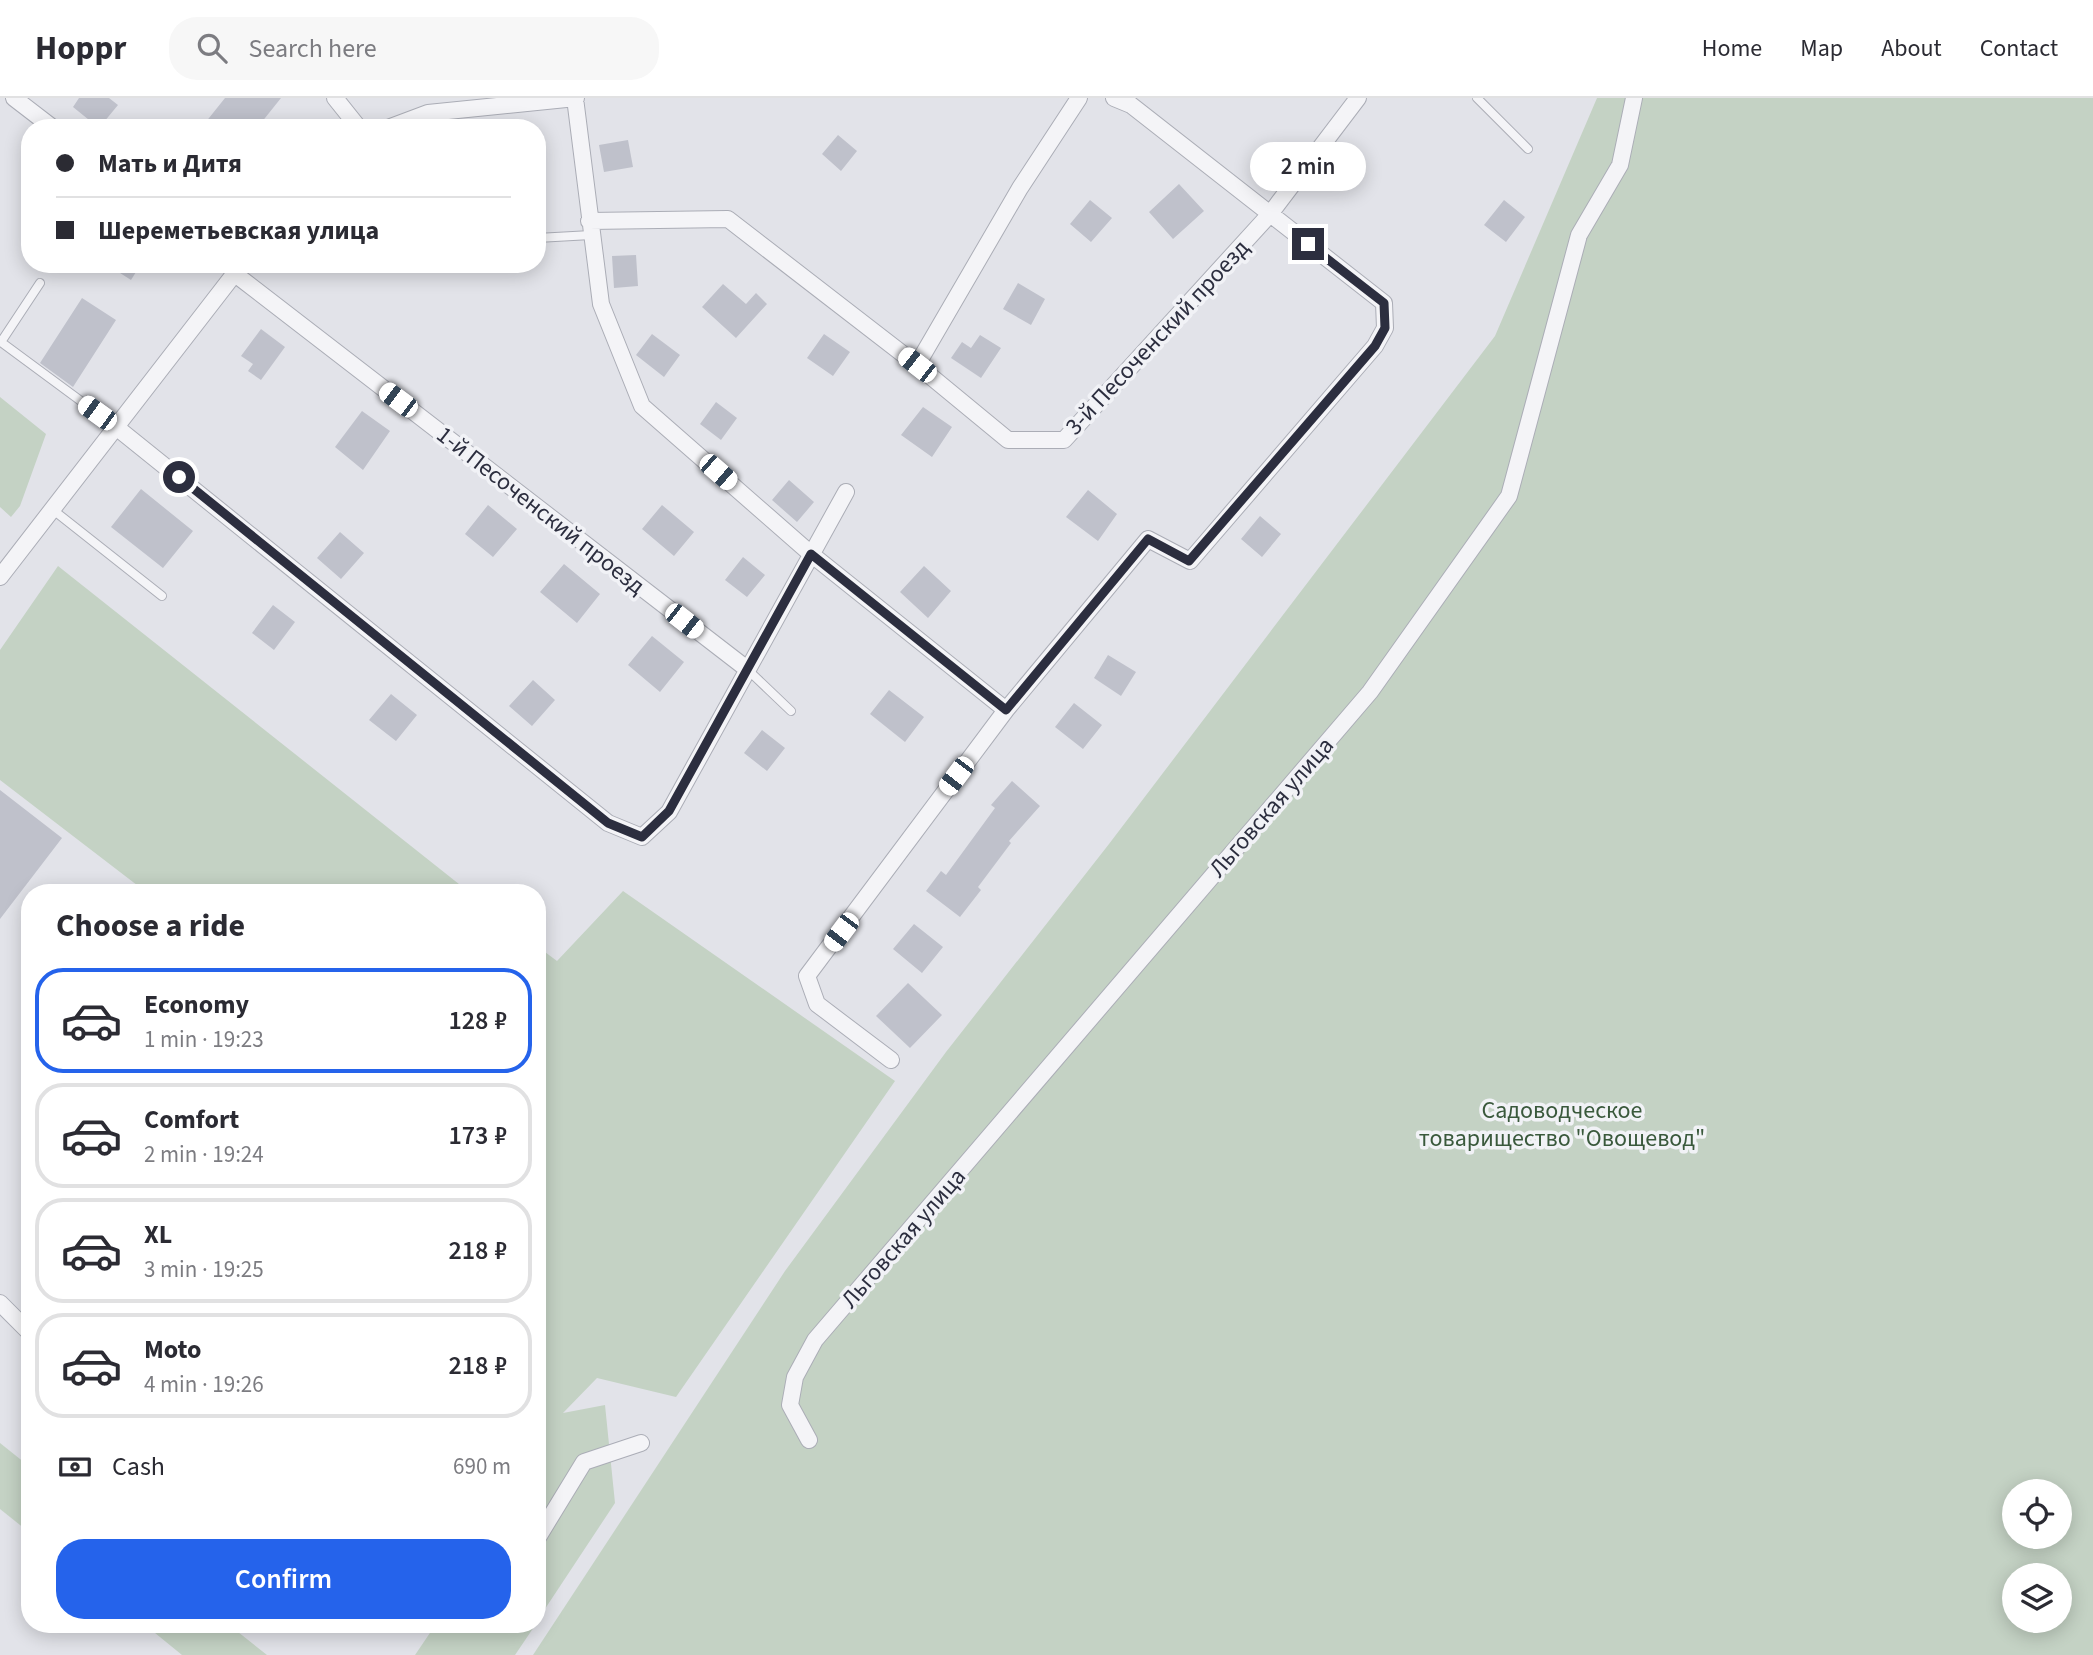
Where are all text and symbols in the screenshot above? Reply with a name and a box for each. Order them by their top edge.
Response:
search box [169,17,659,80]
text: Hoppr [35,25,127,72]
icon: search [193,29,231,67]
text: Search here [249,30,377,67]
text: Home [1702,31,1762,66]
text: Map [1800,31,1843,66]
text: About [1881,31,1942,66]
text: Contact [1980,31,2058,66]
callout: 2 min [1250,142,1366,192]
text: Мать и Дитя [98,145,242,182]
text: 2 min [1281,150,1335,183]
text: Шереметьевская улица [98,212,379,249]
route end [1292,228,1324,260]
street label: 3-й Песоченский проезд [1057,232,1258,443]
car [894,344,941,386]
car [375,379,422,421]
car [74,392,121,434]
street label: 1-й Песоченский проезд [429,418,653,603]
car [696,450,741,494]
route start [163,461,195,493]
car [661,600,708,642]
street label: Льговская улица [1201,730,1342,885]
car [935,753,978,799]
text: Choose a ride [56,903,245,949]
car [820,909,863,955]
text: Economy [144,986,249,1023]
icon: car [60,989,123,1052]
text: 128 ₽ [448,1002,507,1039]
text: 1 min · 19:23 [144,1023,264,1056]
park label: Садоводческое товарищество "Овощевод" [1419,1093,1705,1156]
text: Comfort [144,1101,239,1138]
icon: car [60,1104,123,1167]
text: 173 ₽ [448,1117,507,1154]
text: 2 min · 19:24 [144,1138,264,1171]
street label: Льговская улица [833,1161,974,1316]
text: XL [144,1216,172,1253]
icon: car [60,1219,123,1282]
text: 218 ₽ [448,1232,507,1269]
text: 3 min · 19:25 [144,1253,264,1286]
text: Moto [144,1331,201,1368]
icon: car [60,1334,123,1397]
text: 218 ₽ [448,1347,507,1384]
text: 4 min · 19:26 [144,1368,264,1401]
icon: cash [56,1448,94,1486]
text: Cash [112,1448,165,1485]
text: 690 m [453,1450,511,1483]
map controls [2002,1479,2072,1633]
button: locate [2002,1479,2072,1549]
button: Confirm [56,1539,511,1619]
button: layers [2002,1563,2072,1633]

